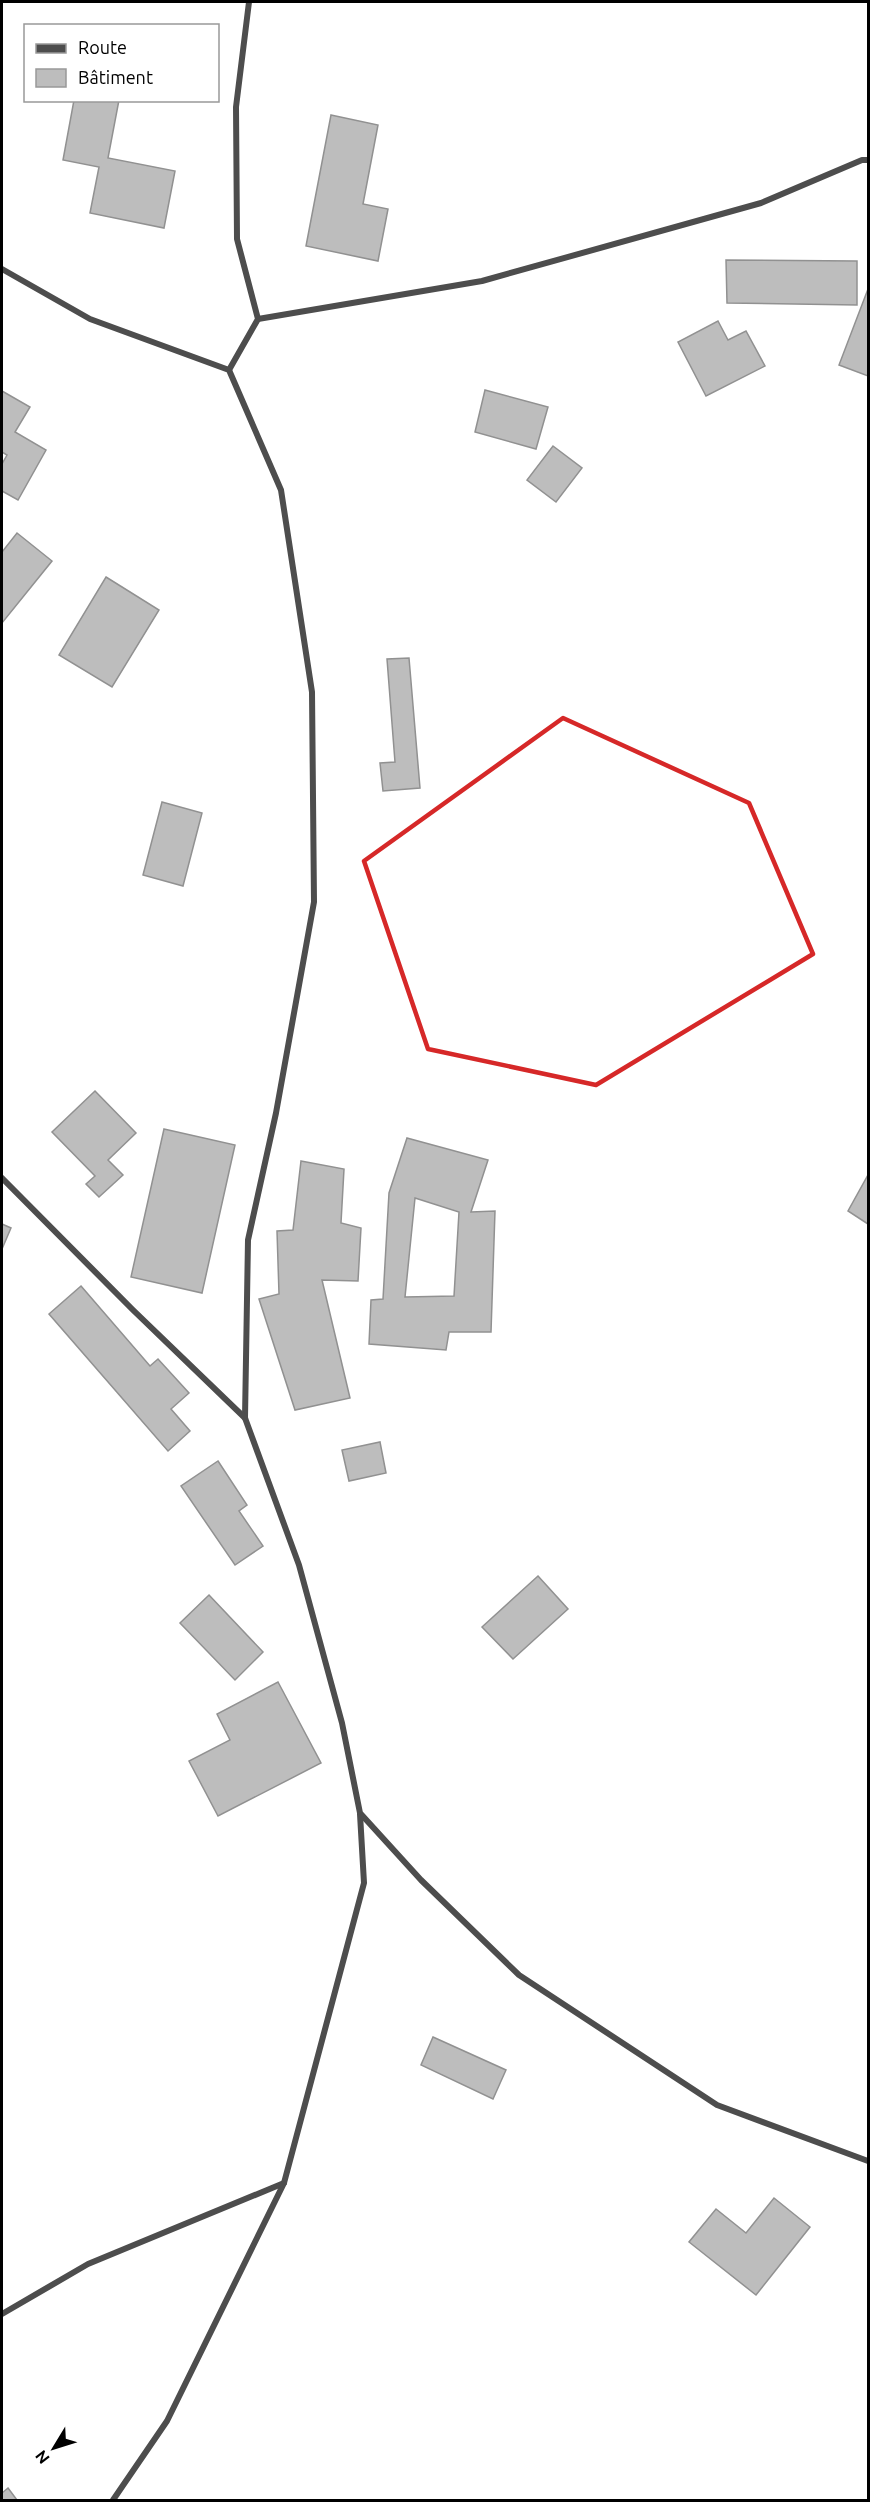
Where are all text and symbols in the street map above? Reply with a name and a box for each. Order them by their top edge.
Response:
legend [24,24,219,102]
text: Route [78,37,127,57]
text: Bâtiment [78,67,153,87]
north arrow [24,2418,84,2478]
text: N [31,2447,53,2467]

